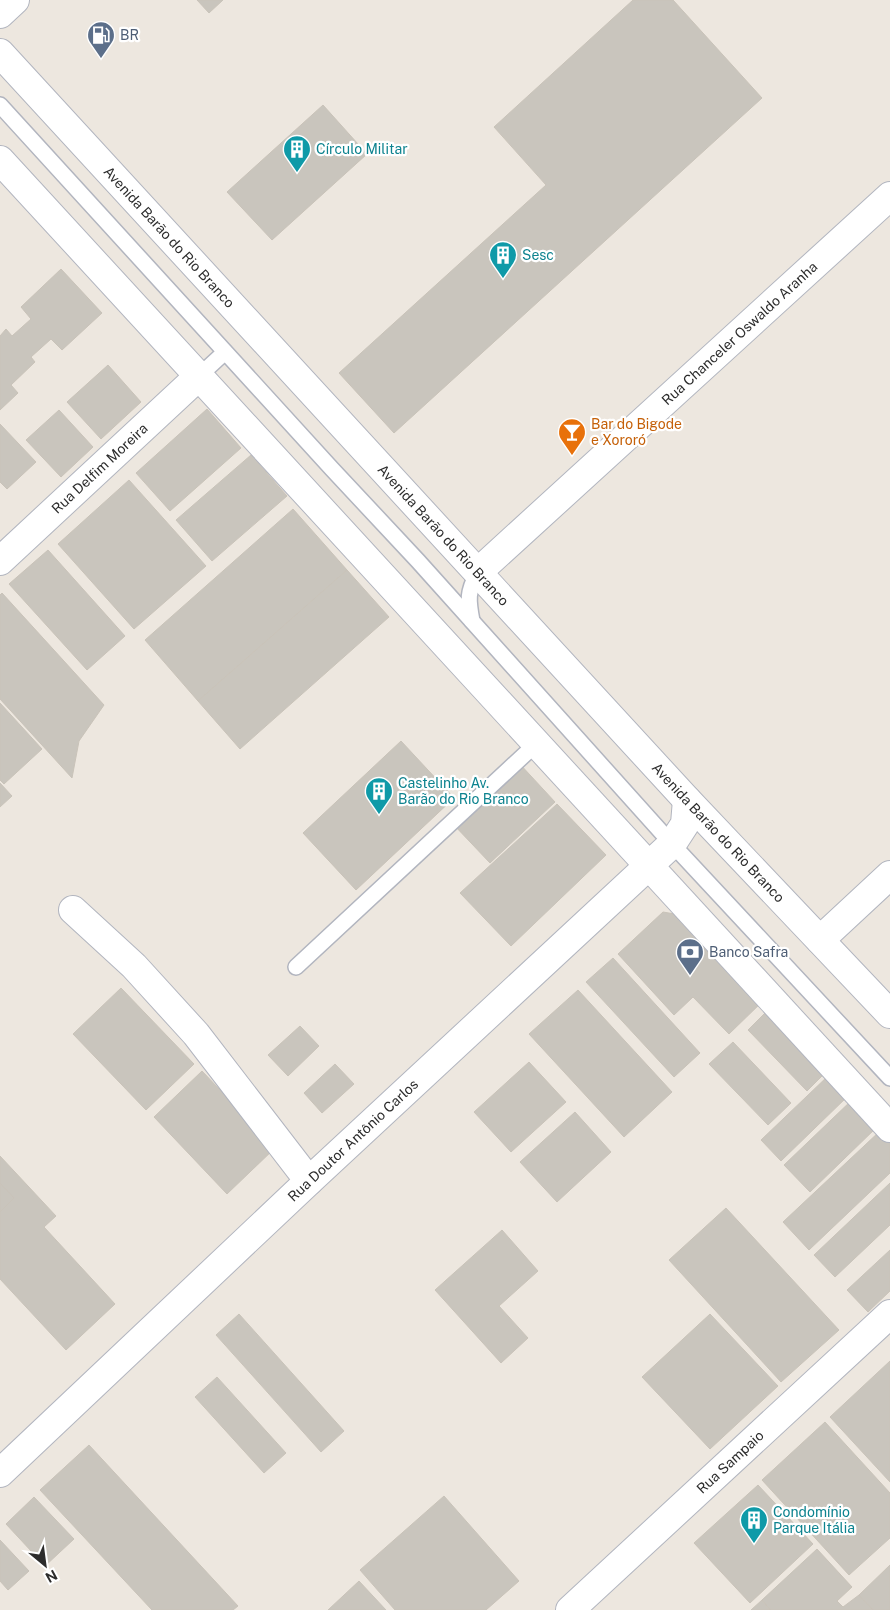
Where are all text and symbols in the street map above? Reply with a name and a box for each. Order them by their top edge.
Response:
fuel station icon: BR [86,20,116,59]
place label: BR [120,27,139,43]
building icon: Círculo Militar [282,134,312,173]
place label: Círculo Militar [316,141,408,157]
street label: Avenida Barão do Rio Branco [100,163,238,311]
building icon: Sesc [488,240,518,279]
place label: Sesc [522,247,554,263]
street label: Rua Chanceler Oswaldo Aranha [659,259,820,408]
place label: Bar do Bigode e Xororó [591,416,682,448]
bar icon: Bar do Bigode e Xororó [557,417,587,456]
street label: Rua Delfim Moreira [48,420,151,517]
street label: Avenida Barão do Rio Branco [375,461,512,609]
street label: Avenida Barão do Rio Branco [649,759,788,906]
place label: Castelinho Av. Barão do Rio Branco [398,775,529,807]
building icon: Castelinho Av. Barão do Rio Branco [364,776,394,815]
bank icon: Banco Safra [675,937,705,976]
place label: Banco Safra [709,944,788,960]
street label: Rua Doutor Antônio Carlos [285,1076,421,1205]
street label: Rua Sampaio [693,1427,767,1497]
place label: Condomínio Parque Itália [773,1504,855,1536]
building icon: Condomínio Parque Itália [739,1505,769,1544]
north arrow [20,1540,70,1590]
text: N [43,1567,60,1586]

